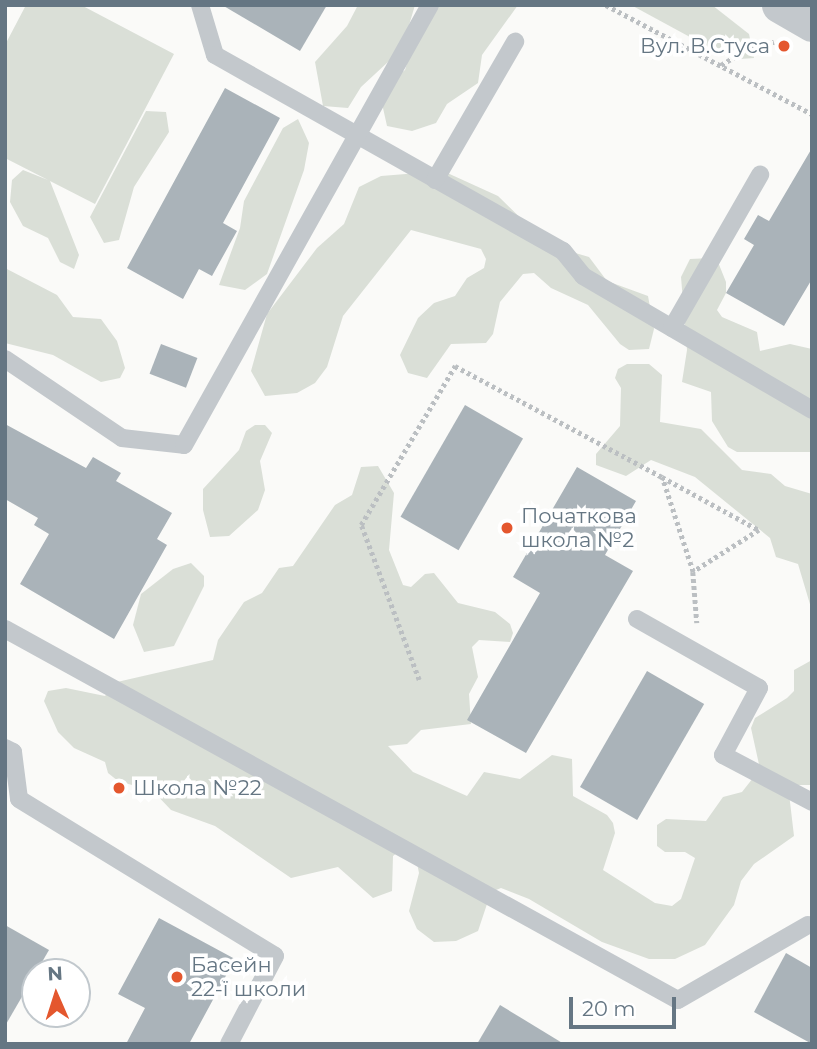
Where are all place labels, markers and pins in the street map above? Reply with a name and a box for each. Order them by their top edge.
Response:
place label: Вул. В.Стуса [640,33,770,59]
marker: Вул. В.Стуса [776,38,792,54]
place label: Початкова школа №2 [521,503,637,553]
marker: Початкова школа №2 [499,520,515,536]
place label: Школа №22 [133,775,262,801]
marker: Школа №22 [111,780,127,796]
place label: Басейн 22-ї школи [191,952,306,1002]
marker: Басейн 22-ї школи [169,969,185,985]

